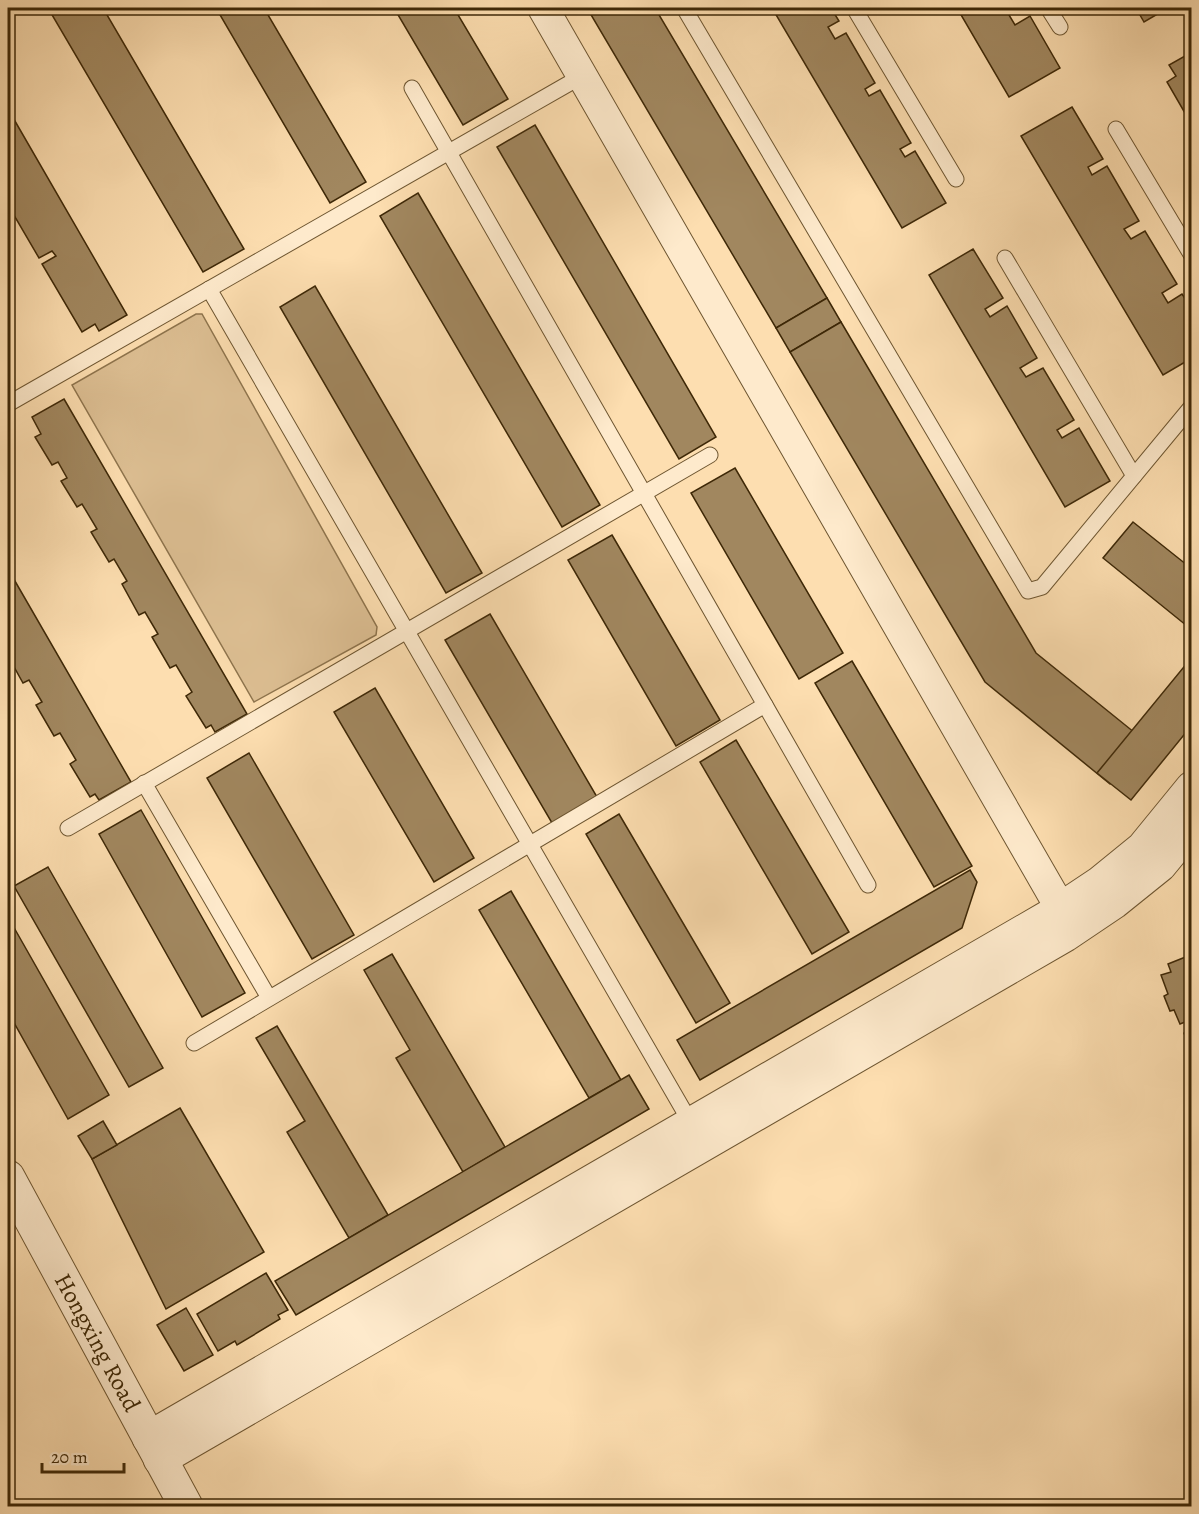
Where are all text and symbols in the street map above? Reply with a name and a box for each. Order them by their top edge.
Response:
street label: Hongxing Road [47,1268,148,1417]
scale bar [42,1436,124,1474]
text: 20 m [51,1445,88,1469]

